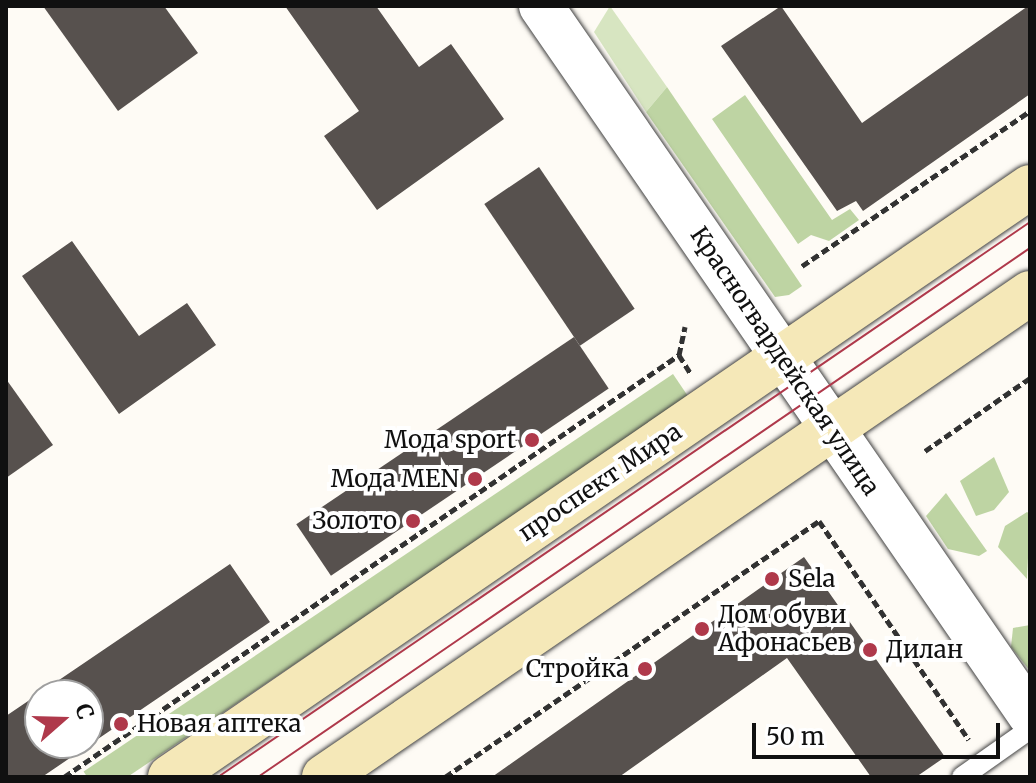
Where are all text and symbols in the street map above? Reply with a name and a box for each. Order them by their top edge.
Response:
street label: Красногвардейская улица [684,221,886,501]
street label: проспект Мира [513,417,687,547]
place label: Мода sport [384,426,516,454]
marker: Мода sport [523,431,541,449]
place label: Мода MEN [331,465,459,493]
marker: Мода MEN [466,470,484,488]
place label: Золото [312,507,397,535]
marker: Золото [404,512,422,530]
place label: Sela [788,565,835,593]
marker: Sela [763,570,781,588]
place label: Дом обуви Афонасьев [718,601,852,657]
marker: Дом обуви Афонасьев [693,620,711,638]
place label: Дилан [886,636,963,664]
marker: Дилан [861,641,879,659]
place label: Стройка [526,655,629,683]
marker: Стройка [636,660,654,678]
north arrow [24,679,104,759]
text: С [69,700,100,723]
scale bar [756,707,1004,757]
place label: Новая аптека [137,710,301,738]
marker: Новая аптека [112,715,130,733]
text: 50 m [766,721,825,752]

